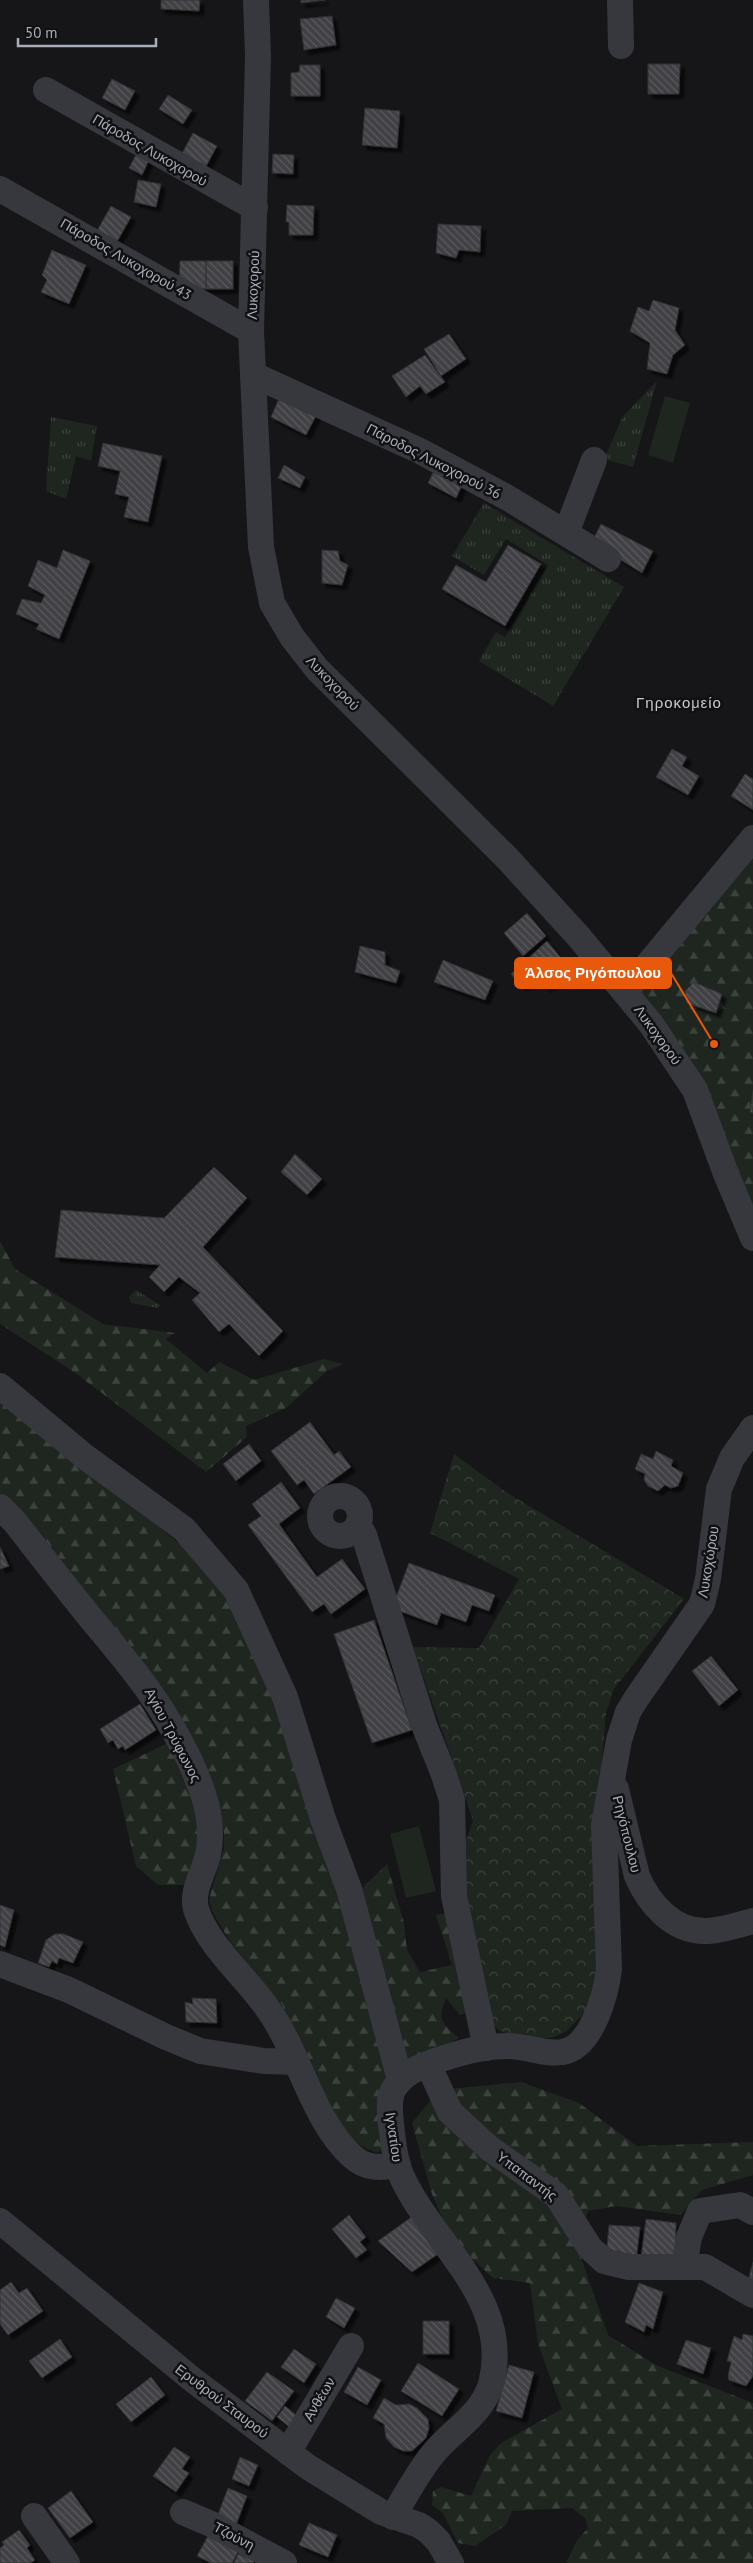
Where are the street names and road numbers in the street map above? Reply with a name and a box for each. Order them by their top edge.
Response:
street label: Πάροδος Λυκοχορού [89,110,211,190]
street label: Πάροδος Λυκοχορού 43 [57,214,195,304]
street label: Λυκοχορού [243,250,263,320]
street label: Πάροδος Λυκοχορού 36 [364,419,504,503]
street label: Λυκοχορού [302,652,364,714]
street label: Λυκοχορού [630,1002,686,1068]
street label: Λυκοχώρου [693,1525,723,1599]
street label: Αγίου Τρύφωνος [141,1685,205,1785]
street label: Ρηγόπουλου [609,1794,645,1874]
street label: Ιγνατίου [382,2111,406,2163]
street label: Υπαπαντής [493,2147,561,2205]
street label: Ερυθρού Σταυρού [172,2360,272,2442]
street label: Ανθέων [299,2374,339,2424]
street label: Τζούνη [210,2518,258,2554]

